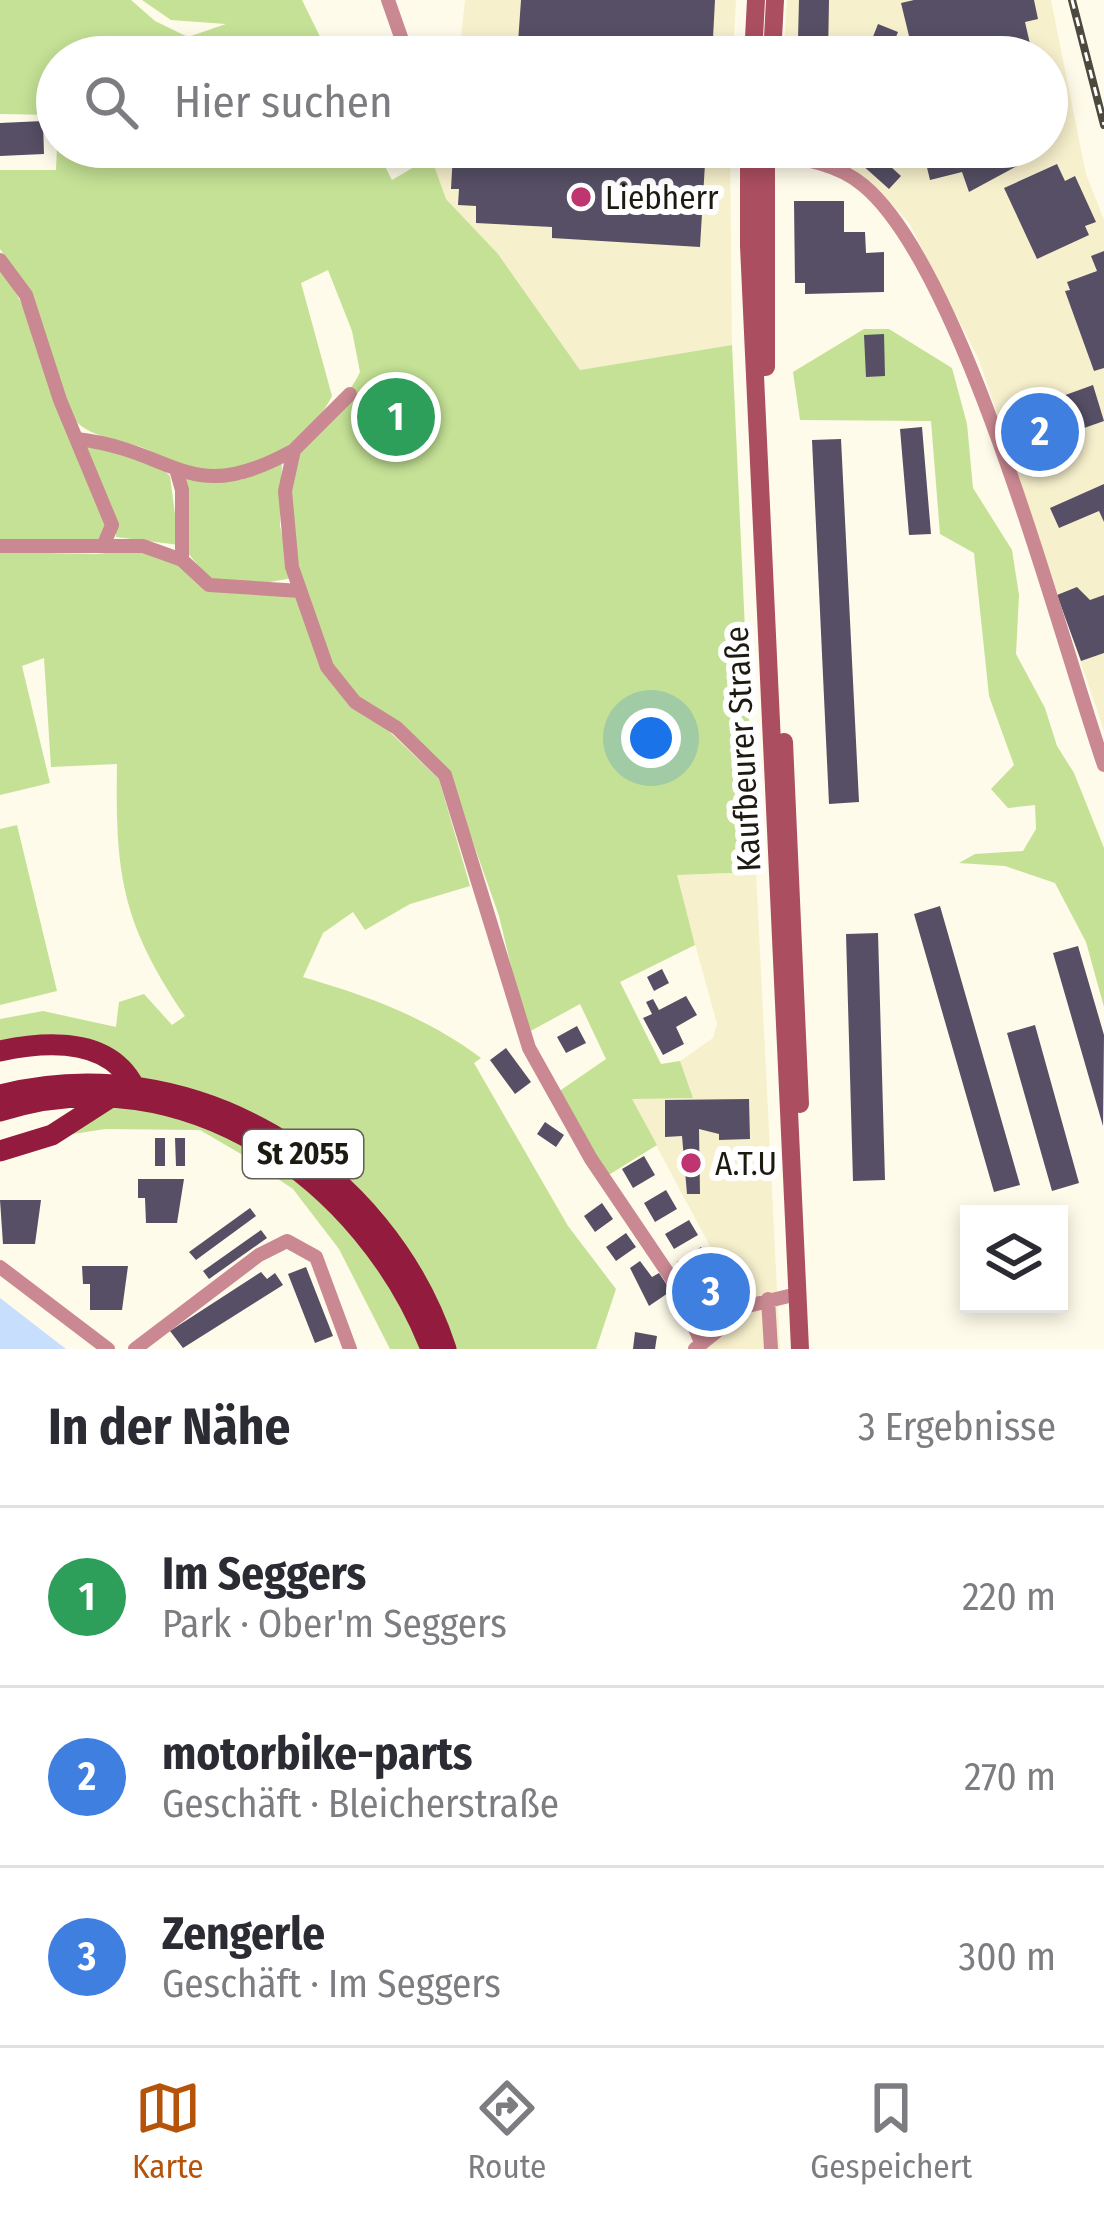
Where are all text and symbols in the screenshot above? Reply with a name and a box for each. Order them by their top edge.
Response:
search box [36,36,1068,168]
icon: search [78,69,144,135]
text: Hier suchen [174,75,393,129]
place label: Liebherr [605,178,719,218]
marker: Liebherr [568,184,594,210]
pin: 1 [357,372,435,462]
pin: 2 [1001,387,1079,477]
street label: Kaufbeurer Straße [717,625,769,873]
your location [621,708,681,768]
road number: St 2055 [243,1130,363,1178]
place label: A.T.U [715,1144,777,1184]
marker: A.T.U [678,1150,704,1176]
map controls [960,1205,1068,1313]
button: layers [960,1205,1068,1313]
pin: 3 [672,1247,750,1337]
text: In der Nähe [48,1396,290,1458]
text: 3 Ergebnisse [858,1404,1056,1450]
text: Im Seggers [162,1547,366,1601]
text: 1 [79,1574,95,1620]
text: 220 m [962,1574,1056,1620]
text: Park · Ober'm Seggers [162,1601,507,1647]
text: motorbike-parts [162,1727,472,1781]
text: 2 [78,1754,96,1800]
text: 270 m [964,1754,1056,1800]
text: Geschäft · Bleicherstraße [162,1781,559,1827]
text: Zengerle [162,1907,325,1961]
text: 3 [78,1934,96,1980]
text: 300 m [959,1934,1056,1980]
text: Geschäft · Im Seggers [162,1961,501,2007]
tab: Karte [132,2075,204,2187]
tab: Route [468,2075,546,2187]
tab: Gespeichert [810,2075,972,2187]

